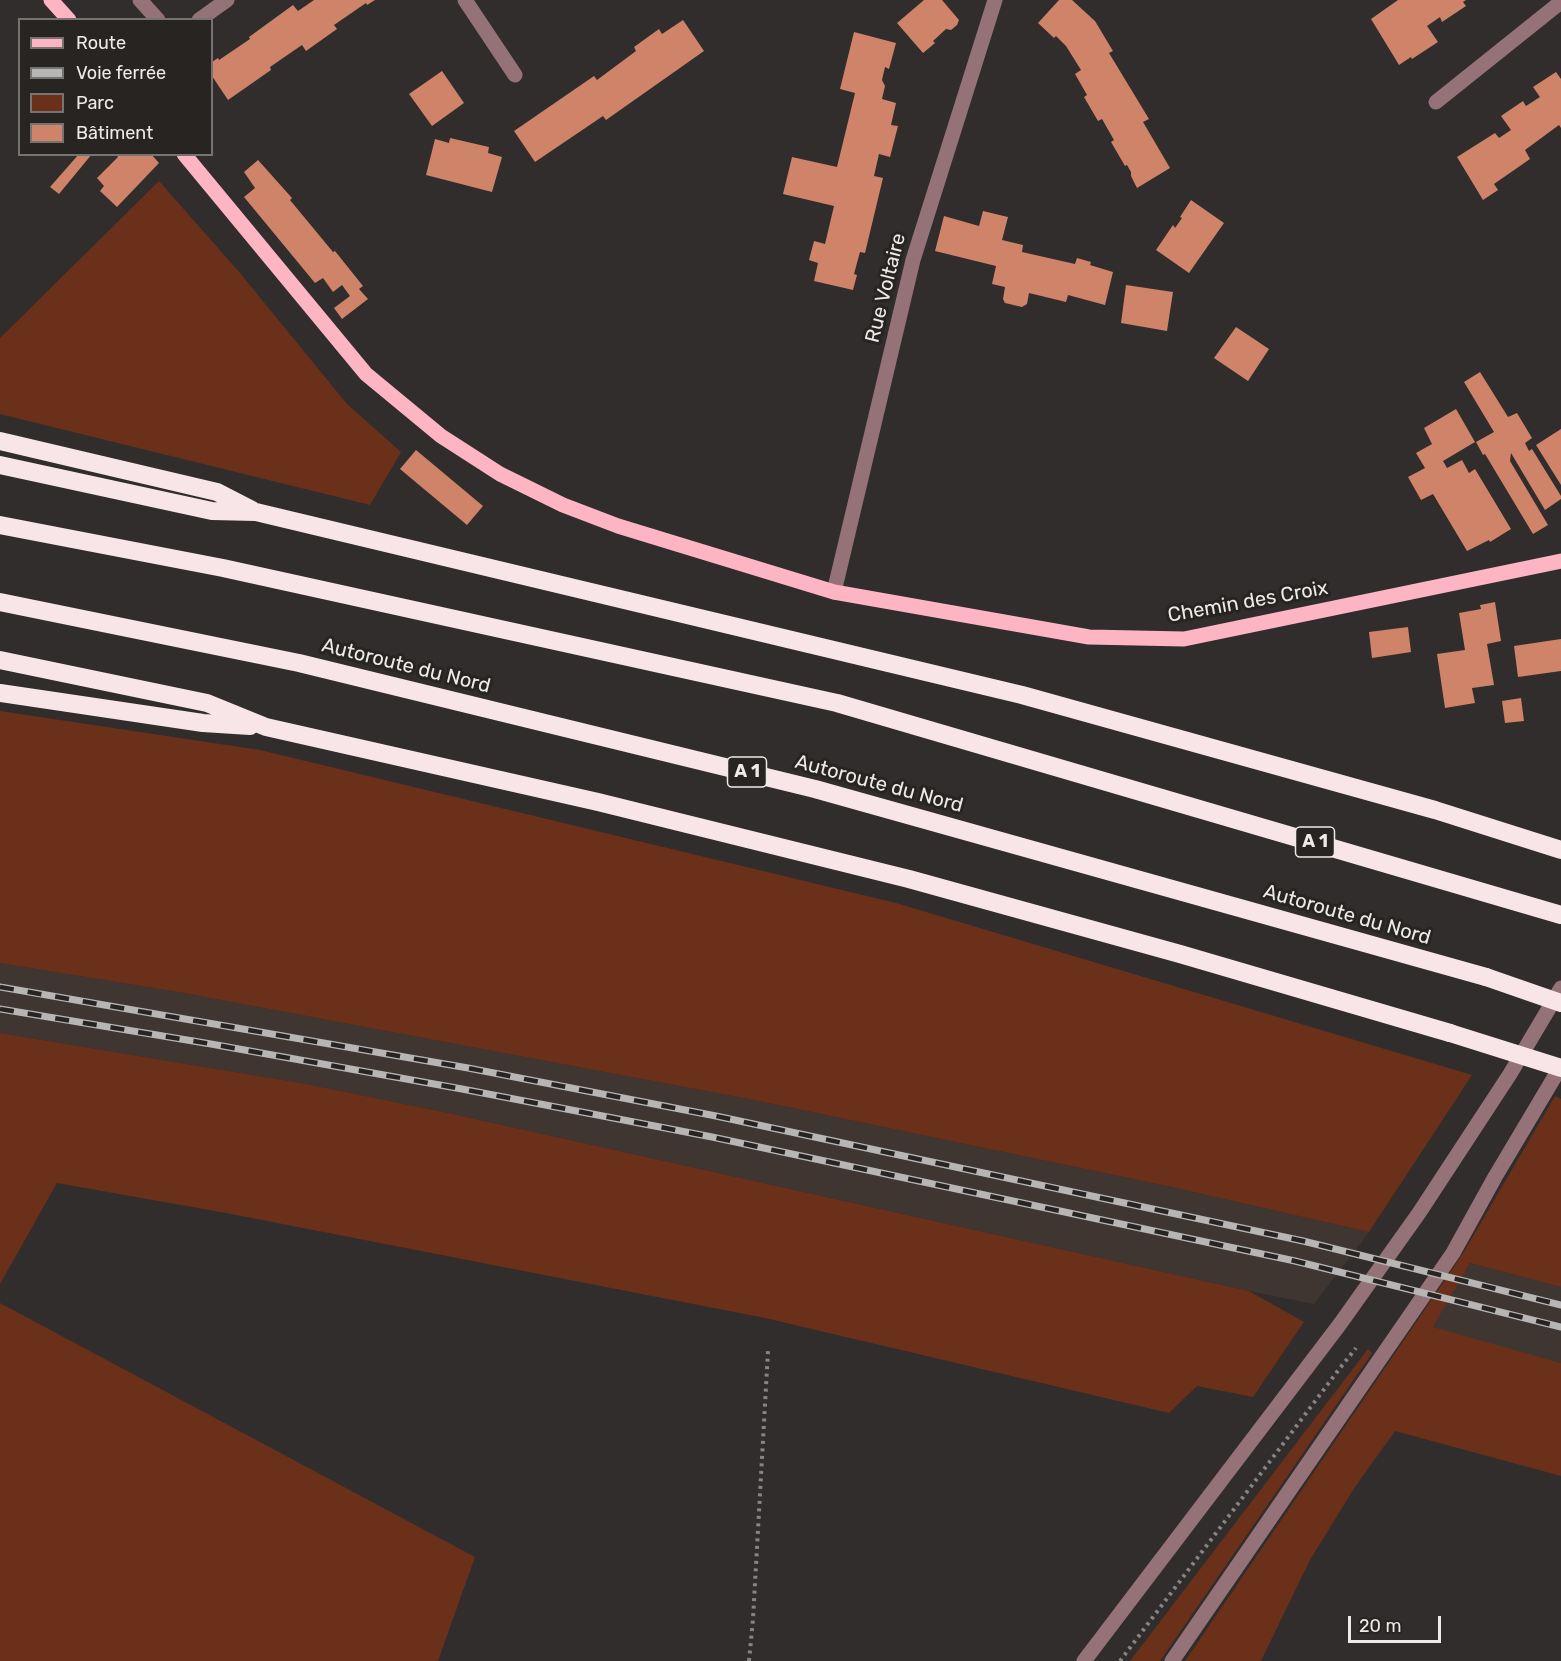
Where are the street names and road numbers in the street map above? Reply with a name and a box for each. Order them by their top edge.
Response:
street label: Rue Voltaire [861,231,911,345]
street label: Chemin des Croix [1166,576,1330,628]
street label: Autoroute du Nord [319,633,493,699]
street label: Autoroute du Nord [792,750,966,818]
road number: A 1 [728,757,766,787]
road number: A 1 [1296,827,1334,857]
street label: Autoroute du Nord [1261,880,1433,950]

